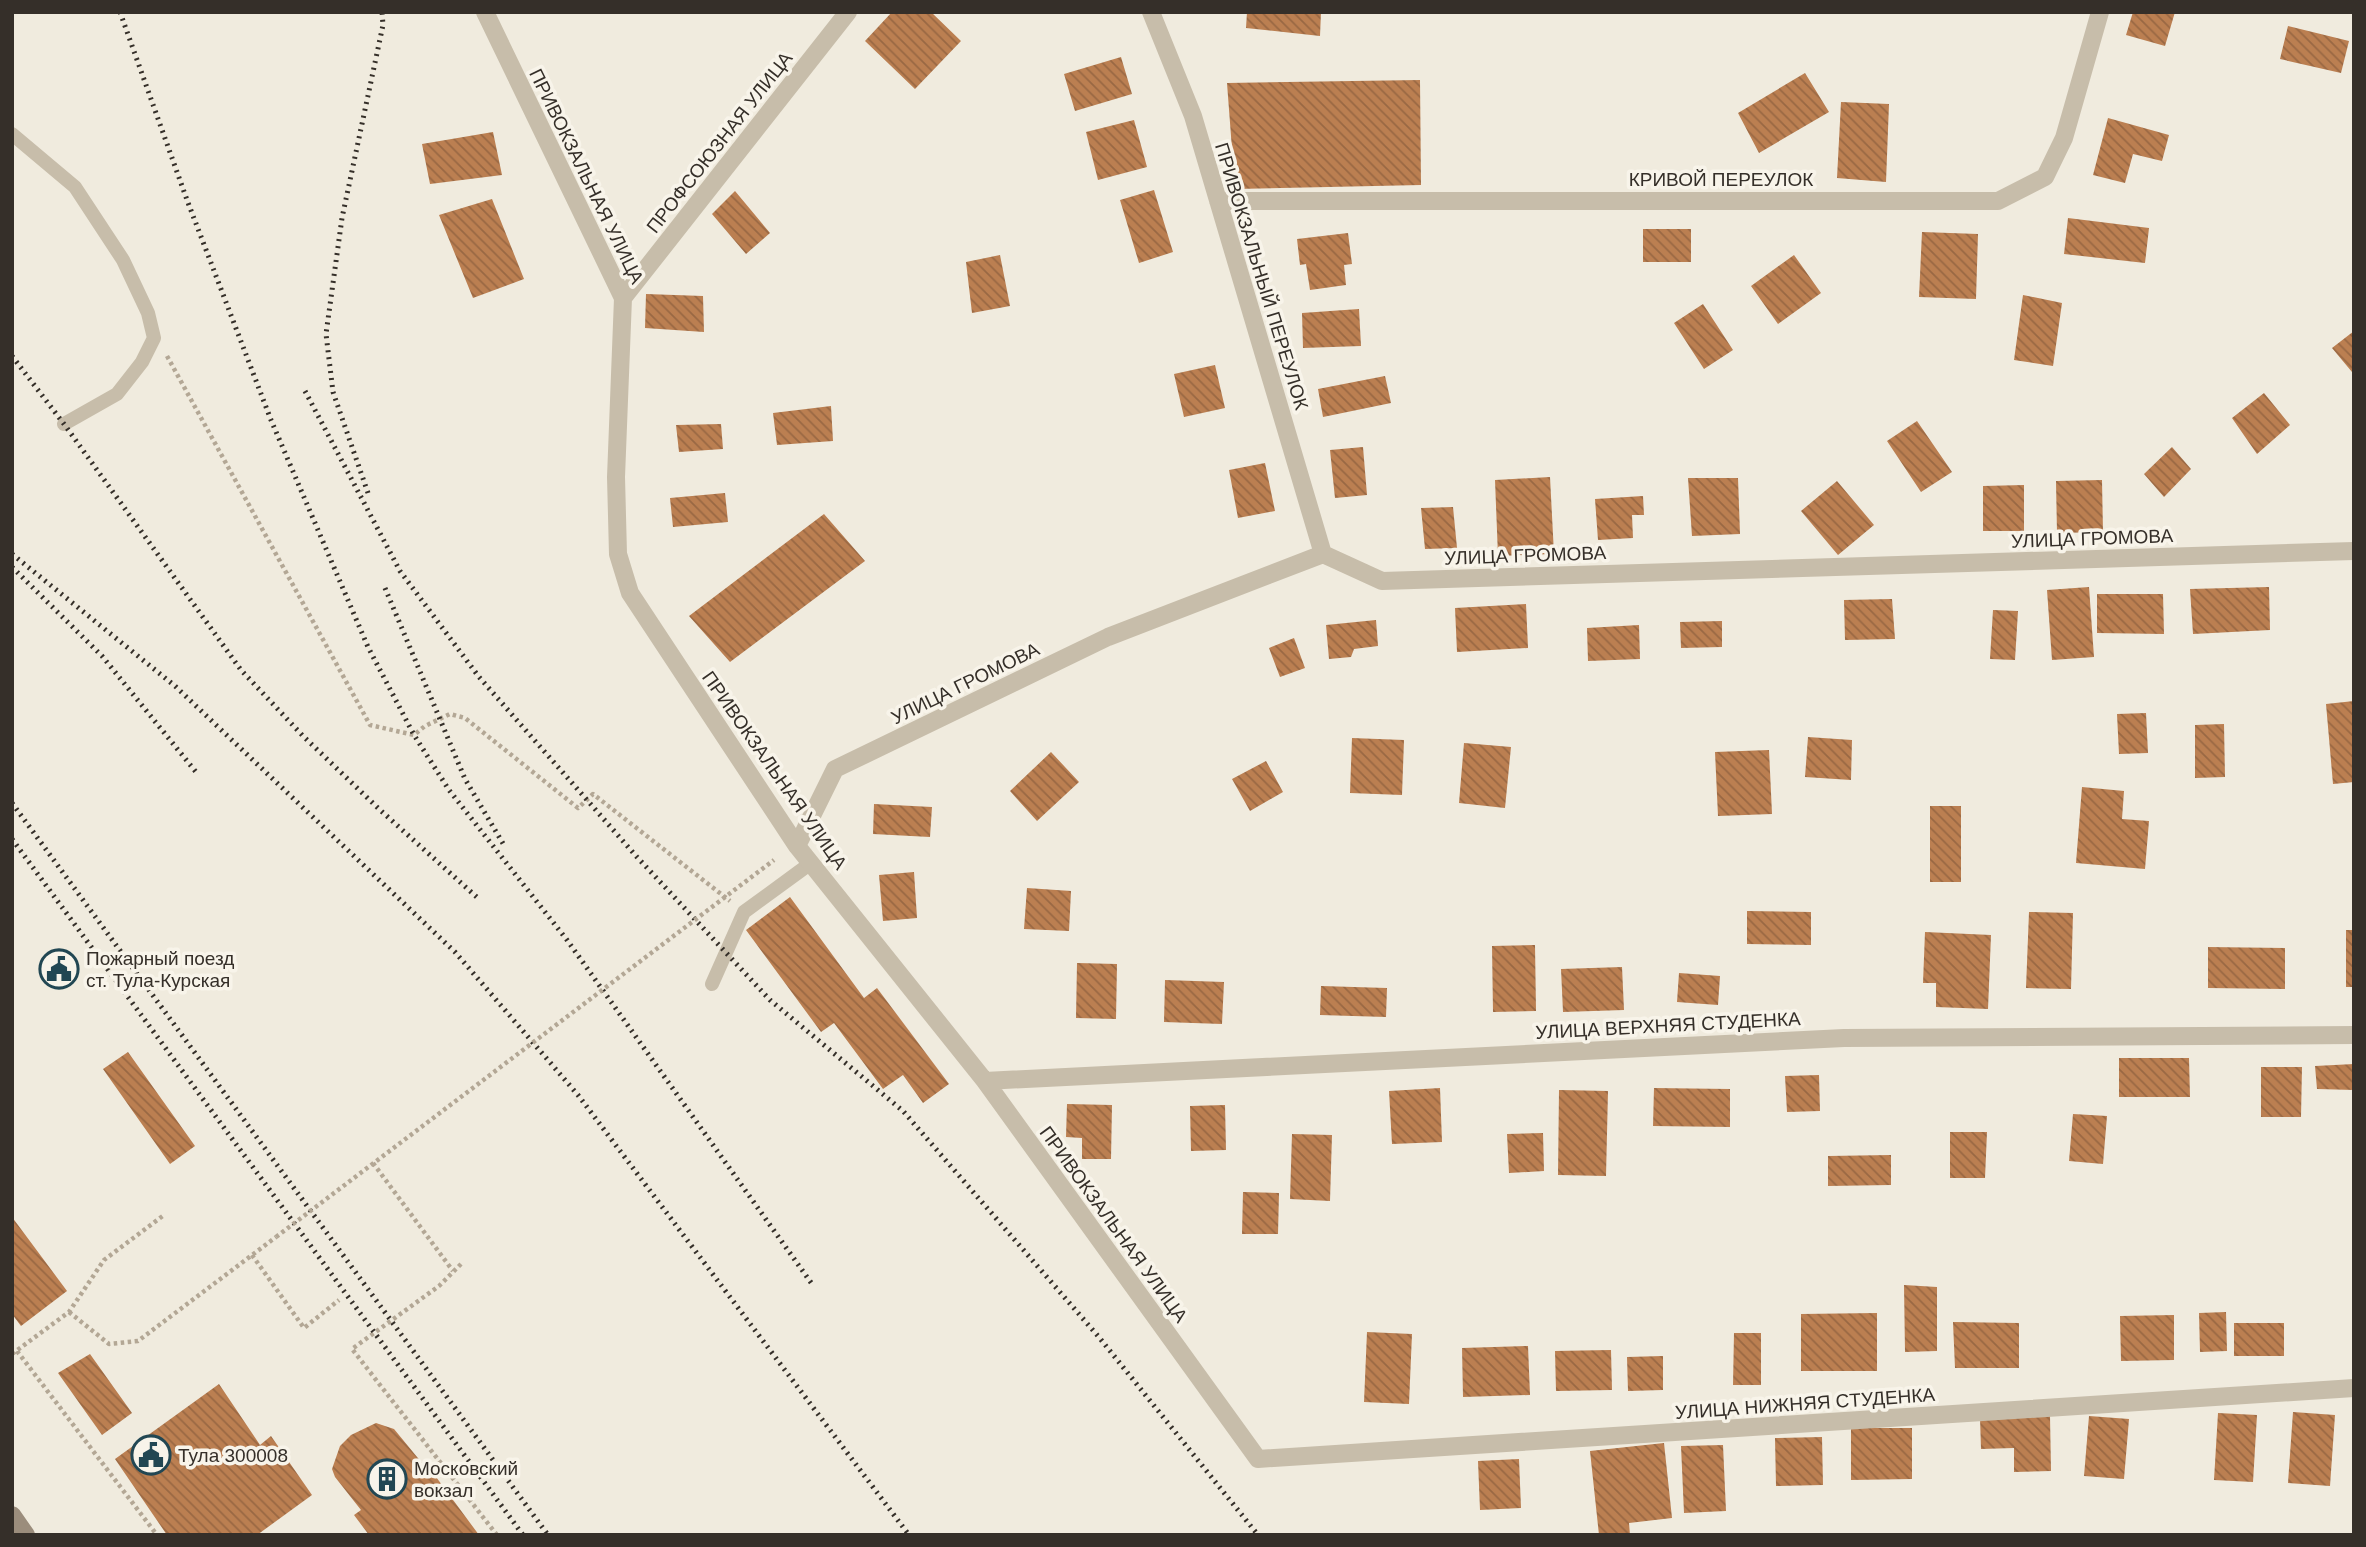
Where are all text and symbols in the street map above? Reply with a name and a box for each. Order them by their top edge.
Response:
street label: ПРОФСОЮЗНАЯ УЛИЦА [642,47,797,237]
street label: ПРИВОКЗАЛЬНАЯ УЛИЦА [525,65,648,288]
street label: ПРИВОКЗАЛЬНЫЙ ПЕРЕУЛОК [1211,140,1312,412]
street label: КРИВОЙ ПЕРЕУЛОК [1629,169,1813,190]
street label: УЛИЦА ГРОМОВА [2011,525,2174,552]
street label: УЛИЦА ГРОМОВА [1444,542,1607,569]
street label: УЛИЦА ГРОМОВА [888,638,1043,728]
street label: ПРИВОКЗАЛЬНАЯ УЛИЦА [698,667,851,874]
public building icon: Пожарный поезд ст. Тула-Курская [38,948,80,990]
place label: Пожарный поезд ст. Тула-Курская [86,948,234,991]
street label: УЛИЦА ВЕРХНЯЯ CТУДЕНКА [1535,1008,1801,1043]
street label: ПРИВОКЗАЛЬНАЯ УЛИЦА [1035,1122,1192,1327]
street label: УЛИЦА НИЖНЯЯ CТУДЕНКA [1674,1384,1936,1423]
public building icon: Тула 300008 [130,1434,172,1476]
place label: Тула 300008 [178,1445,288,1466]
building icon: Московский вокзал [366,1458,408,1500]
place label: Московский вокзал [414,1458,518,1501]

